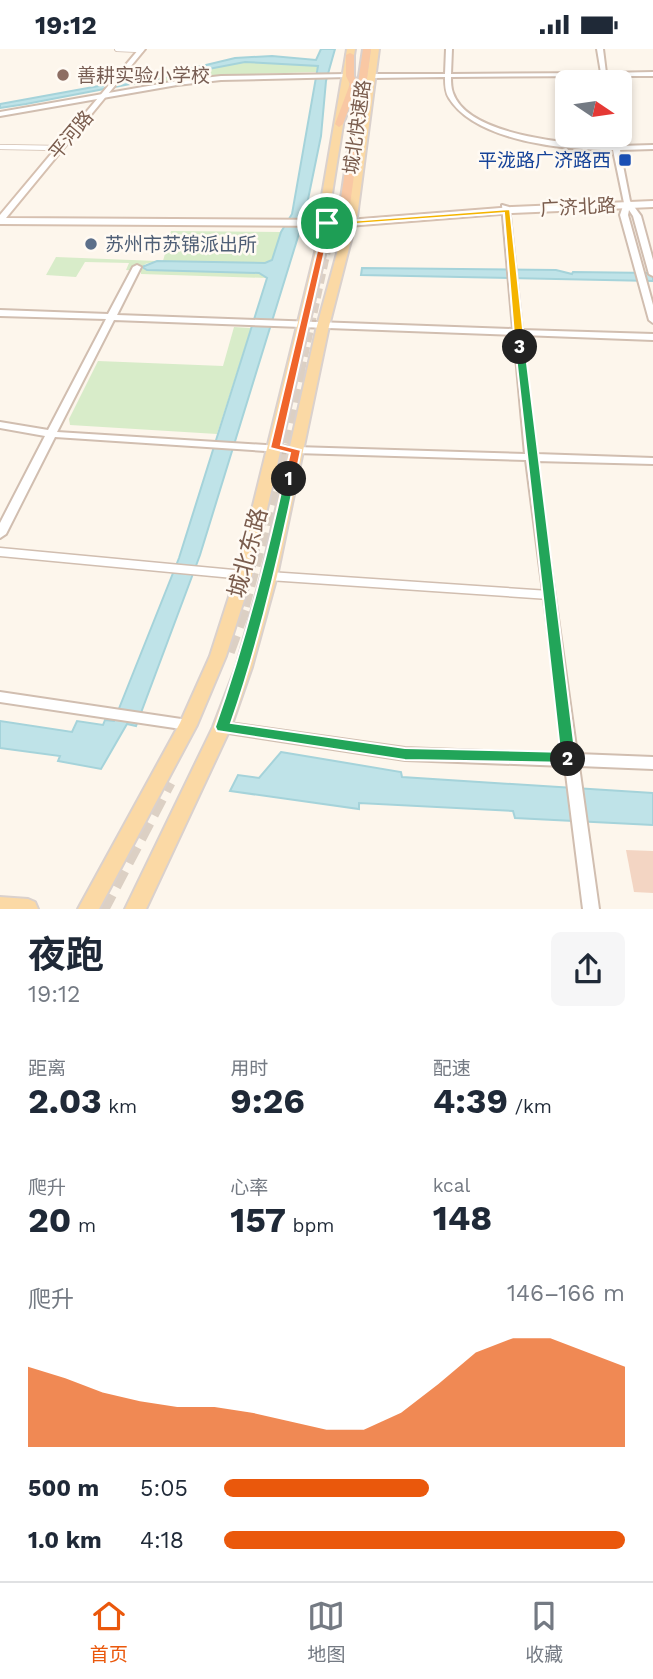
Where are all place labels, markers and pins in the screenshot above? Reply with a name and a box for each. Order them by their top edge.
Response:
place label: 善耕实验小学校 [77,64,210,87]
marker: 善耕实验小学校 [55,67,71,83]
place label: 平泷路广济路西 [478,149,611,172]
marker: 平泷路广济路西 [617,152,633,168]
pin [297,193,357,253]
place label: 苏州市苏锦派出所 [105,233,257,256]
marker: 苏州市苏锦派出所 [83,236,99,252]
pin: 3 [503,329,538,365]
pin: 1 [272,461,306,497]
pin: 2 [550,741,586,777]

